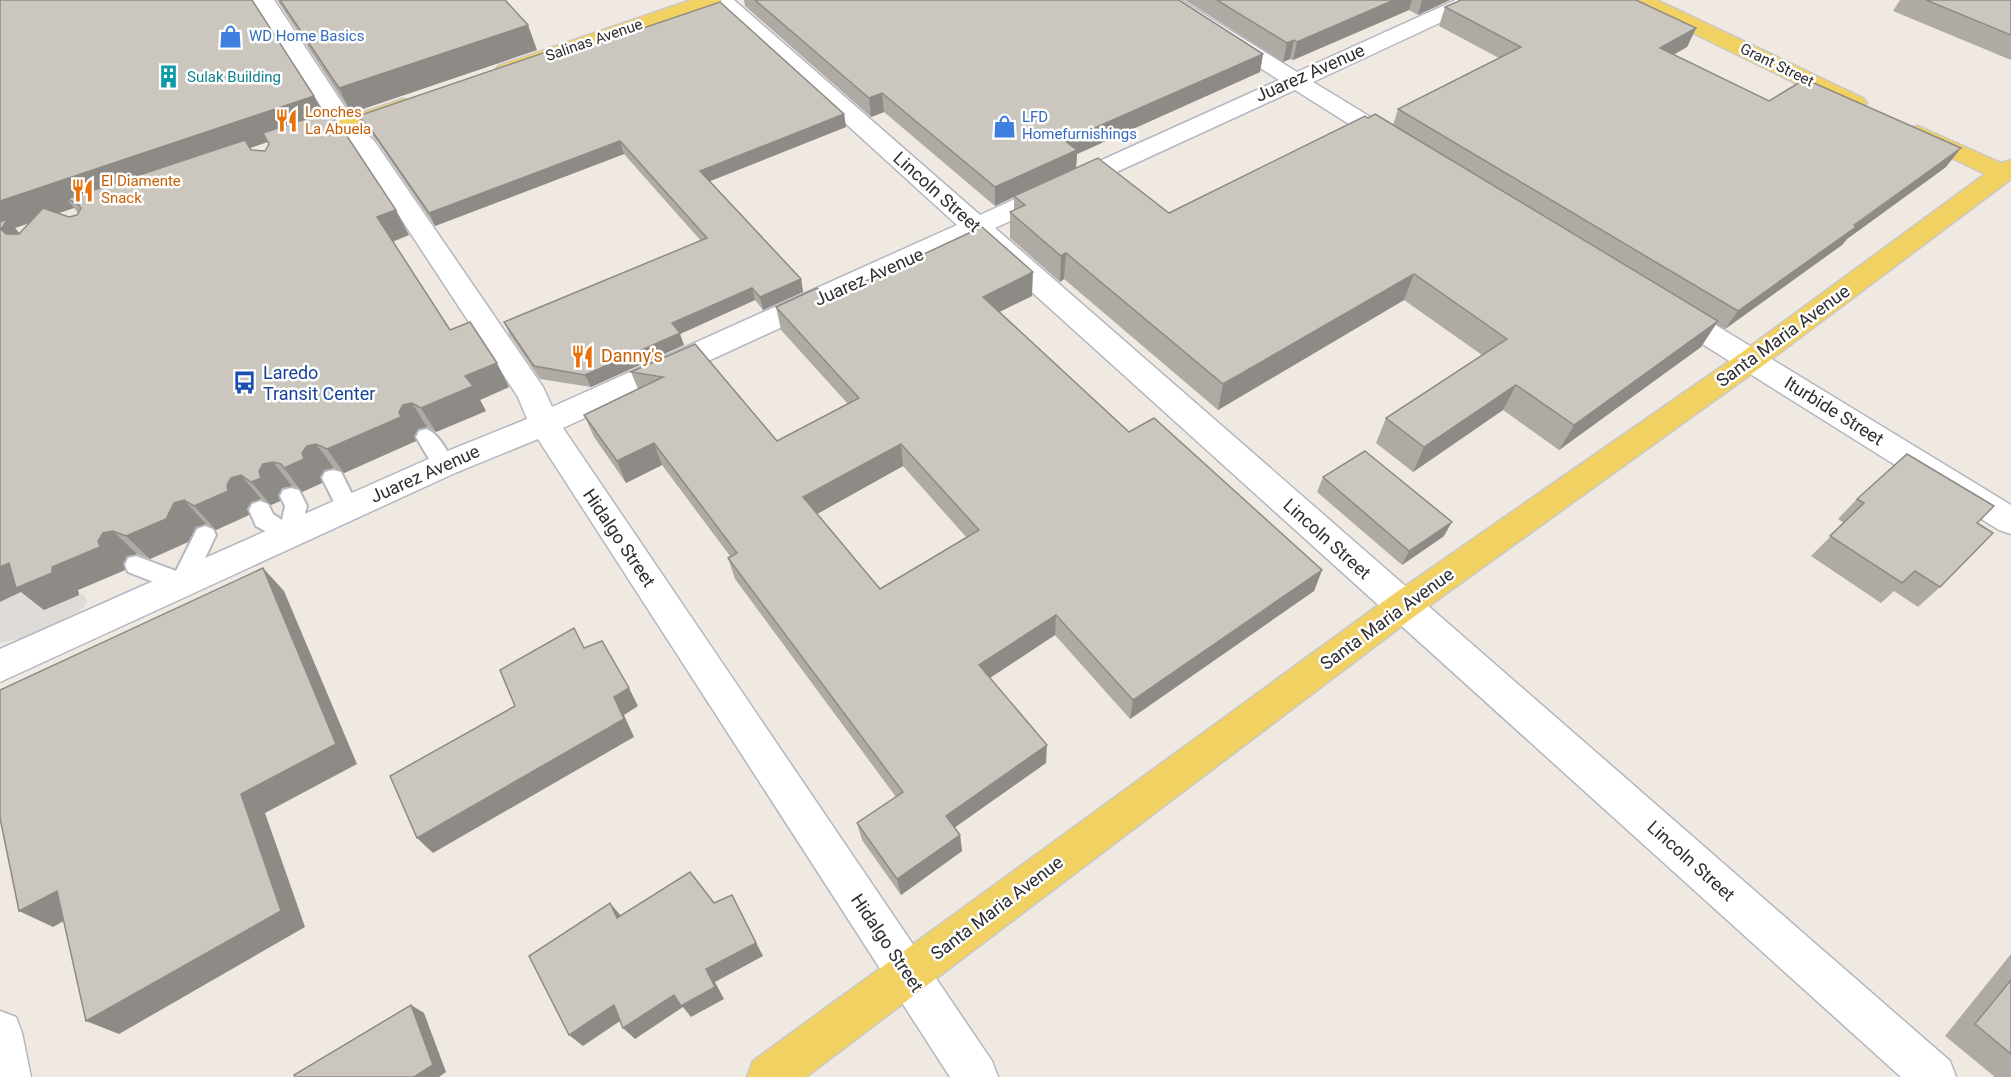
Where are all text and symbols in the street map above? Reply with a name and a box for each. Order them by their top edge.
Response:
street label: Salinas Avenue [543,15,645,65]
shop icon: WD Home Basics [218,23,244,49]
place label: WD Home Basics [249,27,364,45]
street label: Juarez Avenue [1252,39,1368,106]
street label: Grant Street [1737,39,1817,91]
building icon: Sulak Building [156,64,182,90]
place label: Sulak Building [187,68,281,86]
place label: Lonches La Abuela [305,103,371,138]
restaurant icon: Lonches La Abuela [274,108,300,134]
place label: LFD Homefurnishings [1022,108,1137,143]
shop icon: LFD Homefurnishings [991,113,1017,139]
street label: Lincoln Street [889,147,985,236]
place label: El Diamente Snack [101,172,181,207]
restaurant icon: El Diamente Snack [70,177,96,203]
street label: Juarez Avenue [811,243,927,310]
street label: Santa Maria Avenue [1712,280,1853,391]
restaurant icon: Danny's [570,343,596,369]
place label: Danny's [601,345,663,366]
place label: Laredo Transit Center [263,362,375,404]
bus stop icon: Laredo Transit Center [232,370,258,396]
street label: Iturbide Street [1781,372,1888,449]
street label: Juarez Avenue [367,440,483,507]
street label: Hidalgo Street [579,485,660,591]
street label: Lincoln Street [1279,494,1375,583]
street label: Santa Maria Avenue [1316,563,1457,674]
street label: Lincoln Street [1643,816,1739,905]
street label: Santa Maria Avenue [927,851,1067,964]
street label: Hidalgo Street [847,890,928,996]

